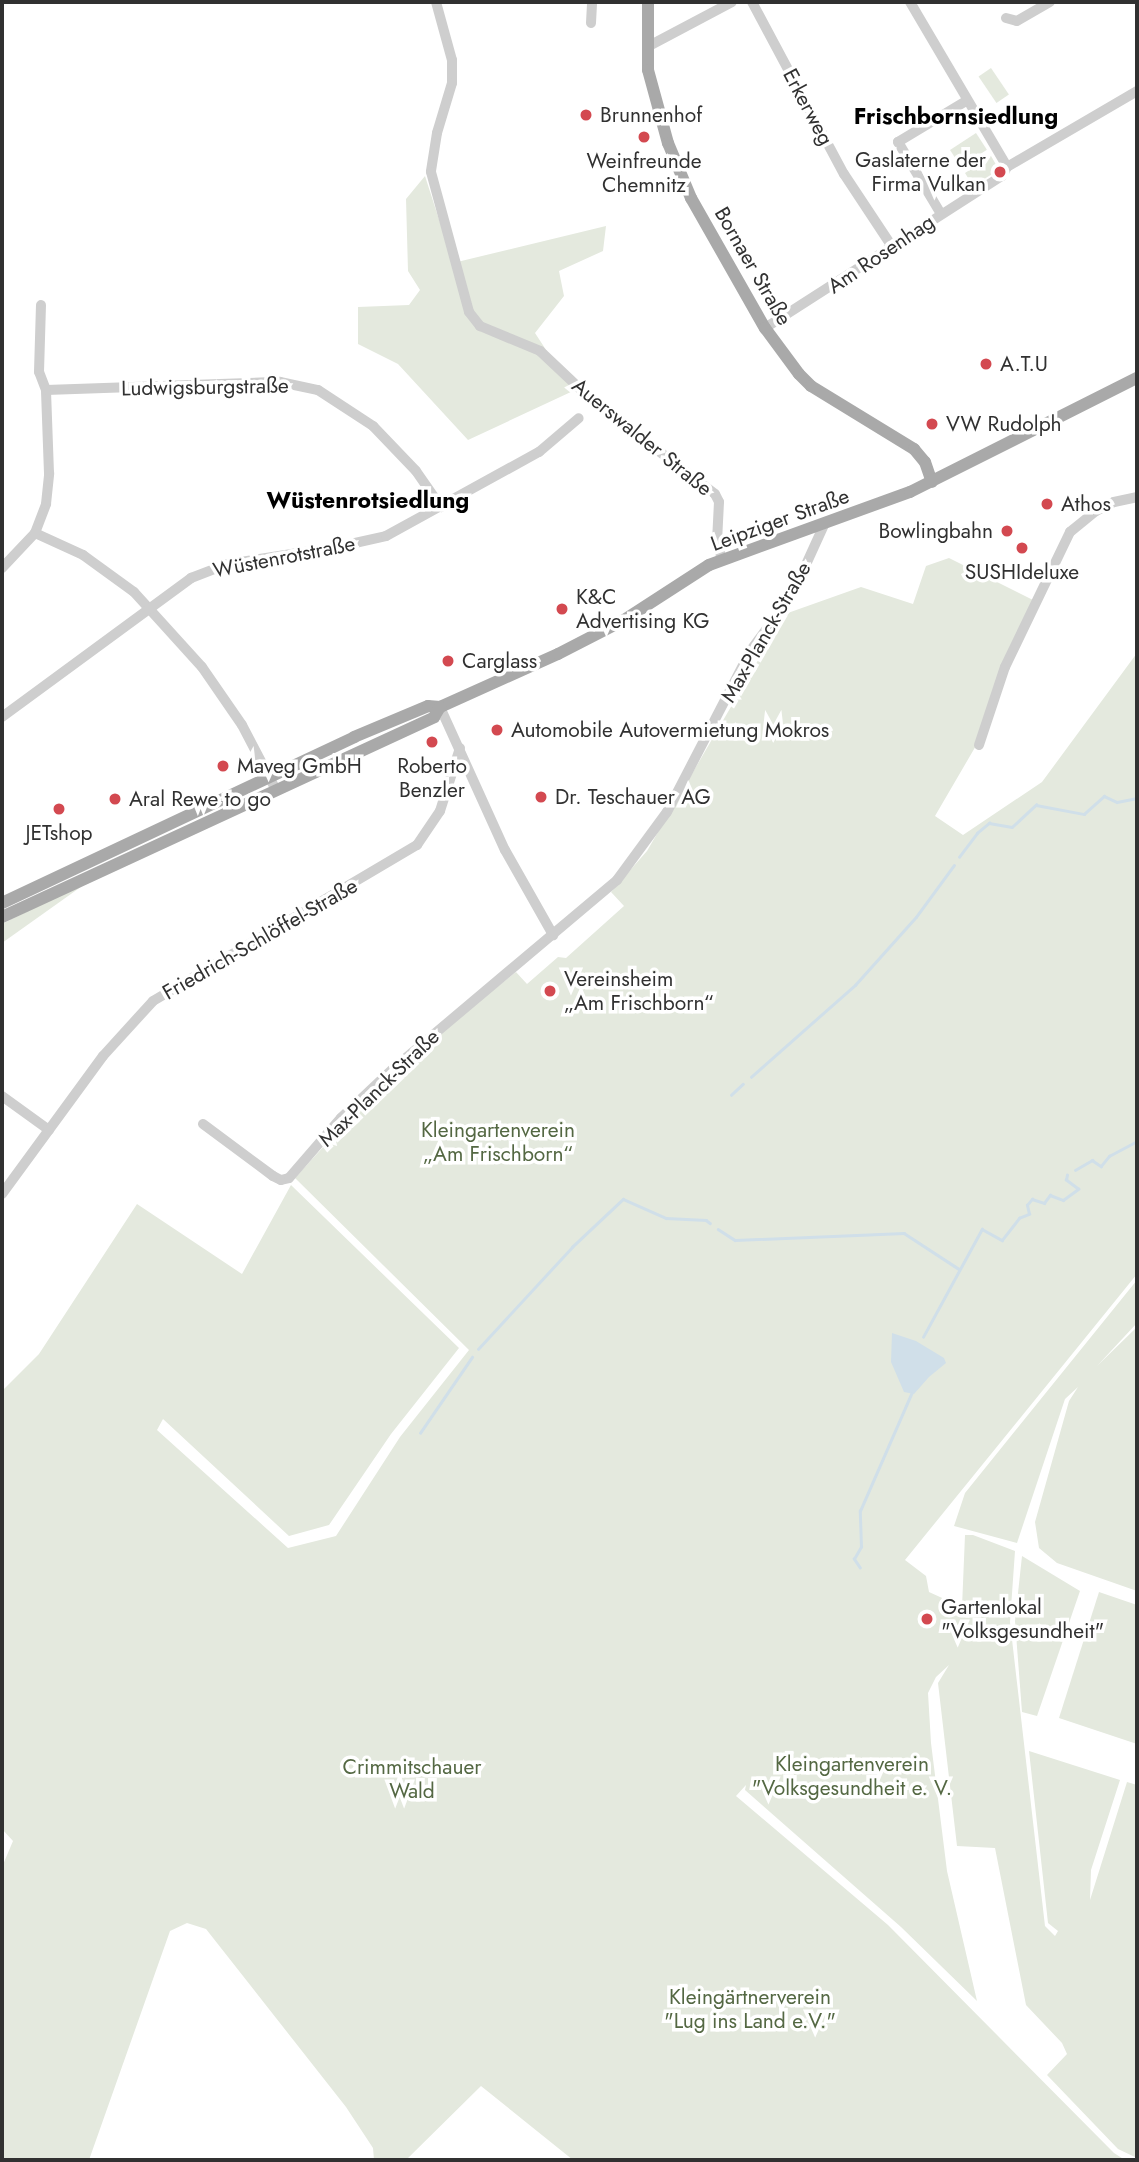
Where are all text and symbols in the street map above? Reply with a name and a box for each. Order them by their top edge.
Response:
street label: Erkerweg [777,64,839,150]
place label: Brunnenhof [600,102,702,128]
district label: Frischbornsiedlung [854,102,1058,130]
marker: Brunnenhof [578,107,594,123]
marker: Weinfreunde Chemnitz [636,129,652,145]
place label: Gaslaterne der Firma Vulkan [855,147,986,197]
place label: Weinfreunde Chemnitz [587,148,701,198]
marker: Gaslaterne der Firma Vulkan [992,164,1008,180]
street label: Bornaer Straße [709,202,797,330]
street label: Am Rosenhag [823,209,939,299]
place label: A.T.U [1000,351,1048,377]
marker: A.T.U [978,356,994,372]
street label: Ludwigsburgstraße [121,373,289,401]
street label: Auerswalder Straße [567,373,717,501]
place label: VW Rudolph [946,411,1062,437]
marker: VW Rudolph [924,416,940,432]
street label: Leipziger Straße [707,483,853,557]
district label: Wüstenrotsiedlung [267,486,469,514]
place label: Athos [1061,491,1111,517]
marker: Athos [1039,496,1055,512]
place label: Bowlingbahn [878,518,993,544]
marker: Bowlingbahn [999,523,1015,539]
street label: Wüstenrotstraße [211,531,357,583]
marker: SUSHIdeluxe [1014,540,1030,556]
street label: Max-Planck-Straße [716,557,816,707]
place label: SUSHIdeluxe [965,559,1079,585]
place label: K&C Advertising KG [576,584,710,634]
marker: K&C Advertising KG [554,601,570,617]
place label: Carglass [462,648,537,674]
marker: Carglass [440,653,456,669]
place label: Automobile Autovermietung Mokros [511,717,829,743]
marker: Automobile Autovermietung Mokros [489,722,505,738]
marker: Roberto Benzler [424,734,440,750]
place label: Maveg GmbH [237,753,362,779]
place label: Roberto Benzler [397,753,467,803]
marker: Maveg GmbH [215,758,231,774]
place label: Dr. Teschauer AG [555,784,711,810]
place label: Aral Rewe to go [129,786,271,812]
marker: Dr. Teschauer AG [533,789,549,805]
marker: Aral Rewe to go [107,791,123,807]
marker: JETshop [51,801,67,817]
place label: JETshop [25,820,93,846]
street label: Friedrich-Schlöffel-Straße [158,873,362,1005]
place label: Vereinsheim „Am Frischborn“ [564,966,714,1016]
marker: Vereinsheim „Am Frischborn“ [542,983,558,999]
street label: Max-Planck-Straße [313,1024,445,1152]
park label: Kleingartenverein „Am Frischborn“ [421,1117,575,1167]
place label: Gartenlokal "Volksgesundheit" [941,1594,1104,1644]
marker: Gartenlokal "Volksgesundheit" [919,1611,935,1627]
park label: Kleingartenverein "Volksgesundheit e. V. [752,1751,952,1801]
park label: Crimmitschauer Wald [343,1754,481,1804]
park label: Kleingärtnerverein "Lug ins Land e.V." [664,1984,836,2034]

